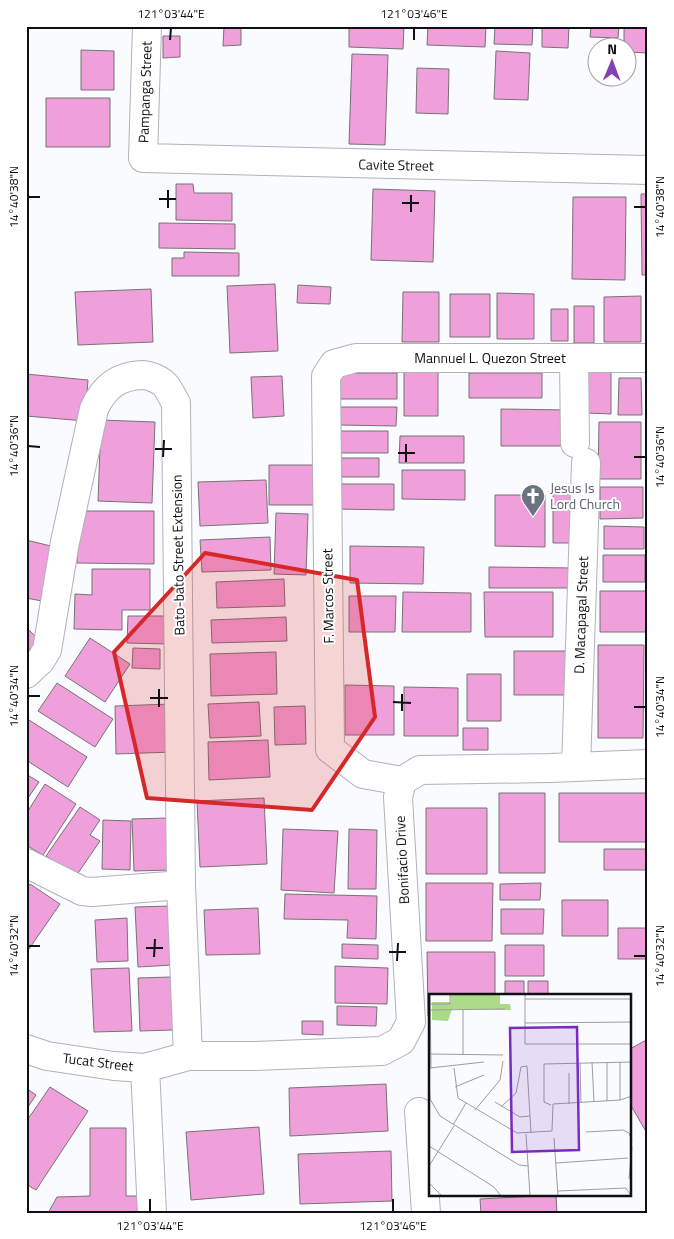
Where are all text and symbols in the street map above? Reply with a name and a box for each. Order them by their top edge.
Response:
text: 121°03'44"E [137,4,205,23]
text: 121°03'46"E [380,4,448,23]
north arrow [586,38,636,88]
text: N [607,38,617,59]
street label: Pampanga Street [132,40,157,143]
street label: Cavite Street [358,153,434,176]
text: 14°40'38"N [4,166,23,228]
text: 14°40'38"N [650,176,669,238]
street label: Mannuel L. Quezon Street [414,347,566,368]
text: 14°40'36"N [4,415,23,477]
text: 14°40'36"N [650,426,669,488]
street label: Bato-bato Street Extension [166,474,189,636]
place label: Jesus Is Lord Church [550,477,620,514]
church icon: Jesus Is Lord Church [520,483,546,517]
street label: F. Marcos Street [316,548,339,644]
street label: D. Macapagal Street [568,556,593,674]
text: 14°40'34"N [4,665,23,727]
text: 14°40'34"N [650,676,669,738]
street label: Bonifacio Drive [389,815,414,905]
text: 14°40'32"N [4,915,23,977]
text: 14°40'32"N [650,925,669,987]
inset map [429,994,632,1196]
street label: Tucat Street [62,1047,135,1076]
text: 121°03'44"E [116,1216,184,1235]
text: 121°03'46"E [359,1216,427,1235]

